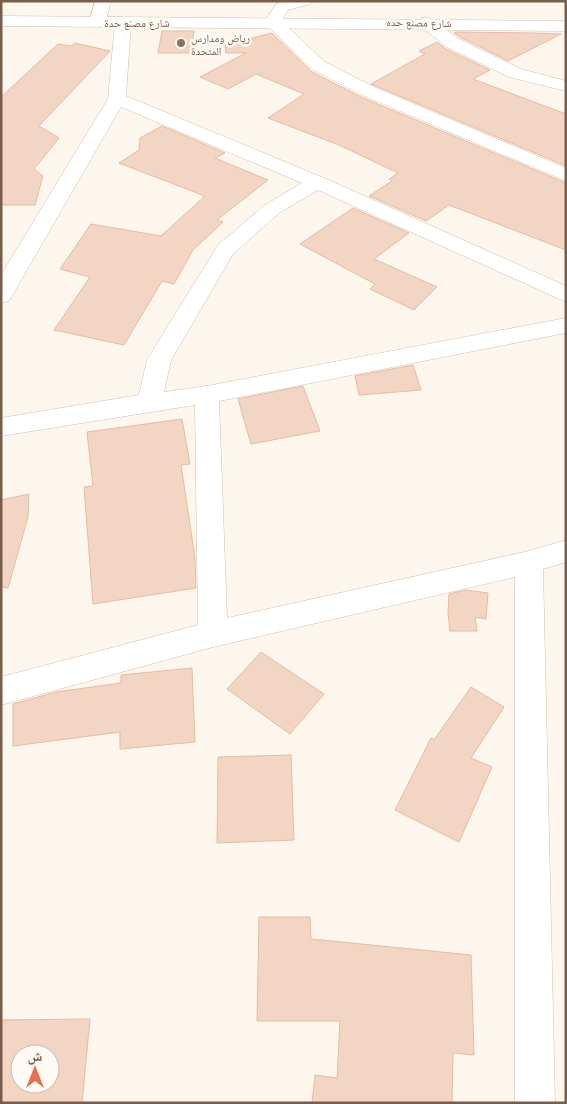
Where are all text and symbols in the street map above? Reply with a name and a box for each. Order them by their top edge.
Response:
street label: شارع مصنع حده [386,14,452,30]
street label: شارع مصنع حدة [104,15,170,30]
place label: رياض ومدارس المتحدة [191,30,250,58]
marker: رياض ومدارس المتحدة [175,37,187,49]
north arrow [10,1044,60,1094]
text: ش [28,1046,43,1065]

